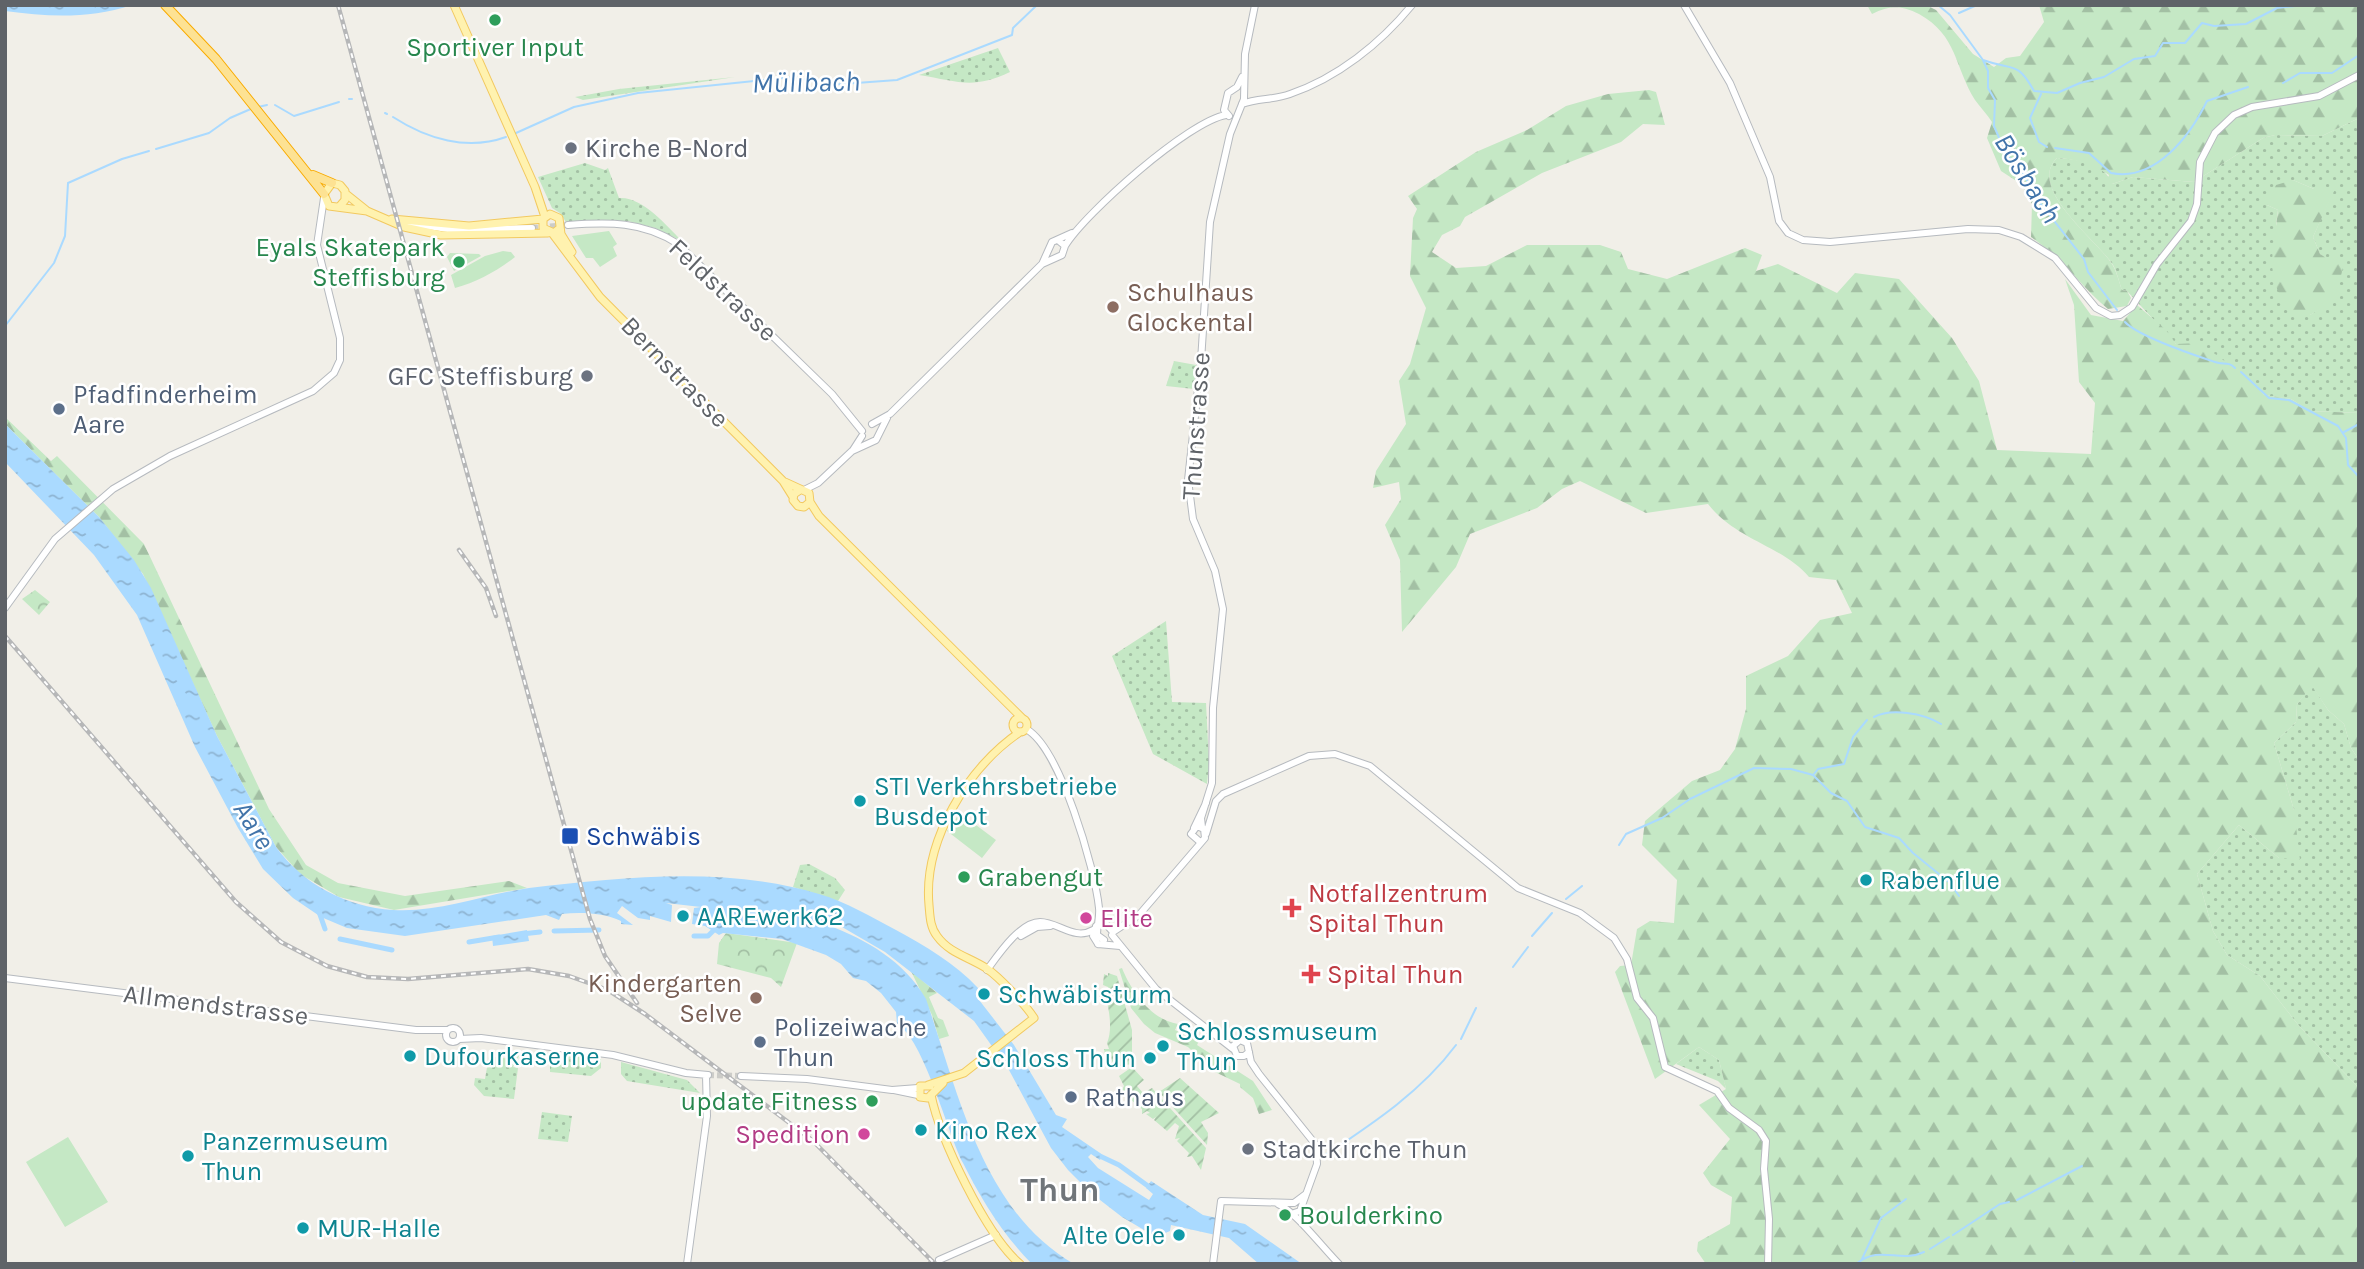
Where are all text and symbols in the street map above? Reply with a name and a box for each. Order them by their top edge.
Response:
marker: Sportiver Input [487,12,503,28]
place label: Sportiver Input [406,32,584,63]
water label: Mülibach [752,65,860,99]
water label: Bösbach [1988,127,2068,229]
place label: Kirche B-Nord [585,133,749,164]
marker: Kirche B-Nord [563,140,579,156]
place label: Eyals Skatepark Steffisburg [255,232,445,293]
street label: Feldstrasse [662,232,784,348]
marker: Eyals Skatepark Steffisburg [451,254,467,270]
place label: Schulhaus Glockental [1127,277,1254,338]
marker: Schulhaus Glockental [1105,299,1121,315]
street label: Bernstrasse [614,310,736,434]
street label: Thunstrasse [1175,351,1217,501]
place label: GFC Steffisburg [388,361,573,392]
marker: GFC Steffisburg [579,368,595,384]
place label: Pfadfinderheim Aare [73,379,258,440]
marker: Pfadfinderheim Aare [51,401,67,417]
place label: STI Verkehrsbetriebe Busdepot [874,771,1117,832]
marker: STI Verkehrsbetriebe Busdepot [852,793,868,809]
water label: Aare [226,795,282,855]
place label: Schwäbis [586,821,701,852]
marker: Schwäbis [560,826,580,846]
place label: Grabengut [978,862,1103,893]
place label: Rabenflue [1880,865,2000,896]
marker: Grabengut [956,869,972,885]
marker: Rabenflue [1858,872,1874,888]
place label: Notfallzentrum Spital Thun [1308,878,1488,939]
marker: Notfallzentrum Spital Thun [1282,898,1302,918]
place label: AAREwerk62 [697,901,844,932]
place label: Elite [1100,903,1153,934]
marker: AAREwerk62 [675,908,691,924]
marker: Elite [1078,910,1094,926]
place label: Spital Thun [1327,959,1463,990]
marker: Spital Thun [1301,964,1321,984]
place label: Kindergarten Selve [588,968,742,1029]
street label: Allmendstrasse [122,978,310,1032]
place label: Schwäbisturm [998,979,1172,1010]
marker: Schwäbisturm [976,986,992,1002]
marker: Kindergarten Selve [748,990,764,1006]
place label: Polizeiwache Thun [774,1012,927,1073]
place label: Schlossmuseum Thun [1177,1016,1378,1077]
marker: Polizeiwache Thun [752,1034,768,1050]
marker: Schlossmuseum Thun [1155,1038,1171,1054]
place label: Dufourkaserne [424,1041,600,1072]
place label: Schloss Thun [976,1043,1136,1074]
marker: Dufourkaserne [402,1048,418,1064]
marker: Schloss Thun [1142,1050,1158,1066]
place label: Rathaus [1085,1082,1184,1113]
place label: update Fitness [681,1086,858,1117]
marker: Rathaus [1063,1089,1079,1105]
marker: update Fitness [864,1093,880,1109]
place label: Kino Rex [935,1115,1037,1146]
place label: Spedition [735,1119,850,1150]
marker: Kino Rex [913,1122,929,1138]
place label: Panzermuseum Thun [202,1126,389,1187]
marker: Spedition [856,1126,872,1142]
place label: Stadtkirche Thun [1262,1134,1468,1165]
marker: Stadtkirche Thun [1240,1141,1256,1157]
marker: Panzermuseum Thun [180,1148,196,1164]
district label: Thun [1020,1171,1100,1209]
place label: Boulderkino [1299,1200,1443,1231]
marker: Boulderkino [1277,1207,1293,1223]
place label: MUR-Halle [317,1213,441,1244]
marker: MUR-Halle [295,1220,311,1236]
place label: Alte Oele [1063,1220,1165,1251]
marker: Alte Oele [1171,1227,1187,1243]

